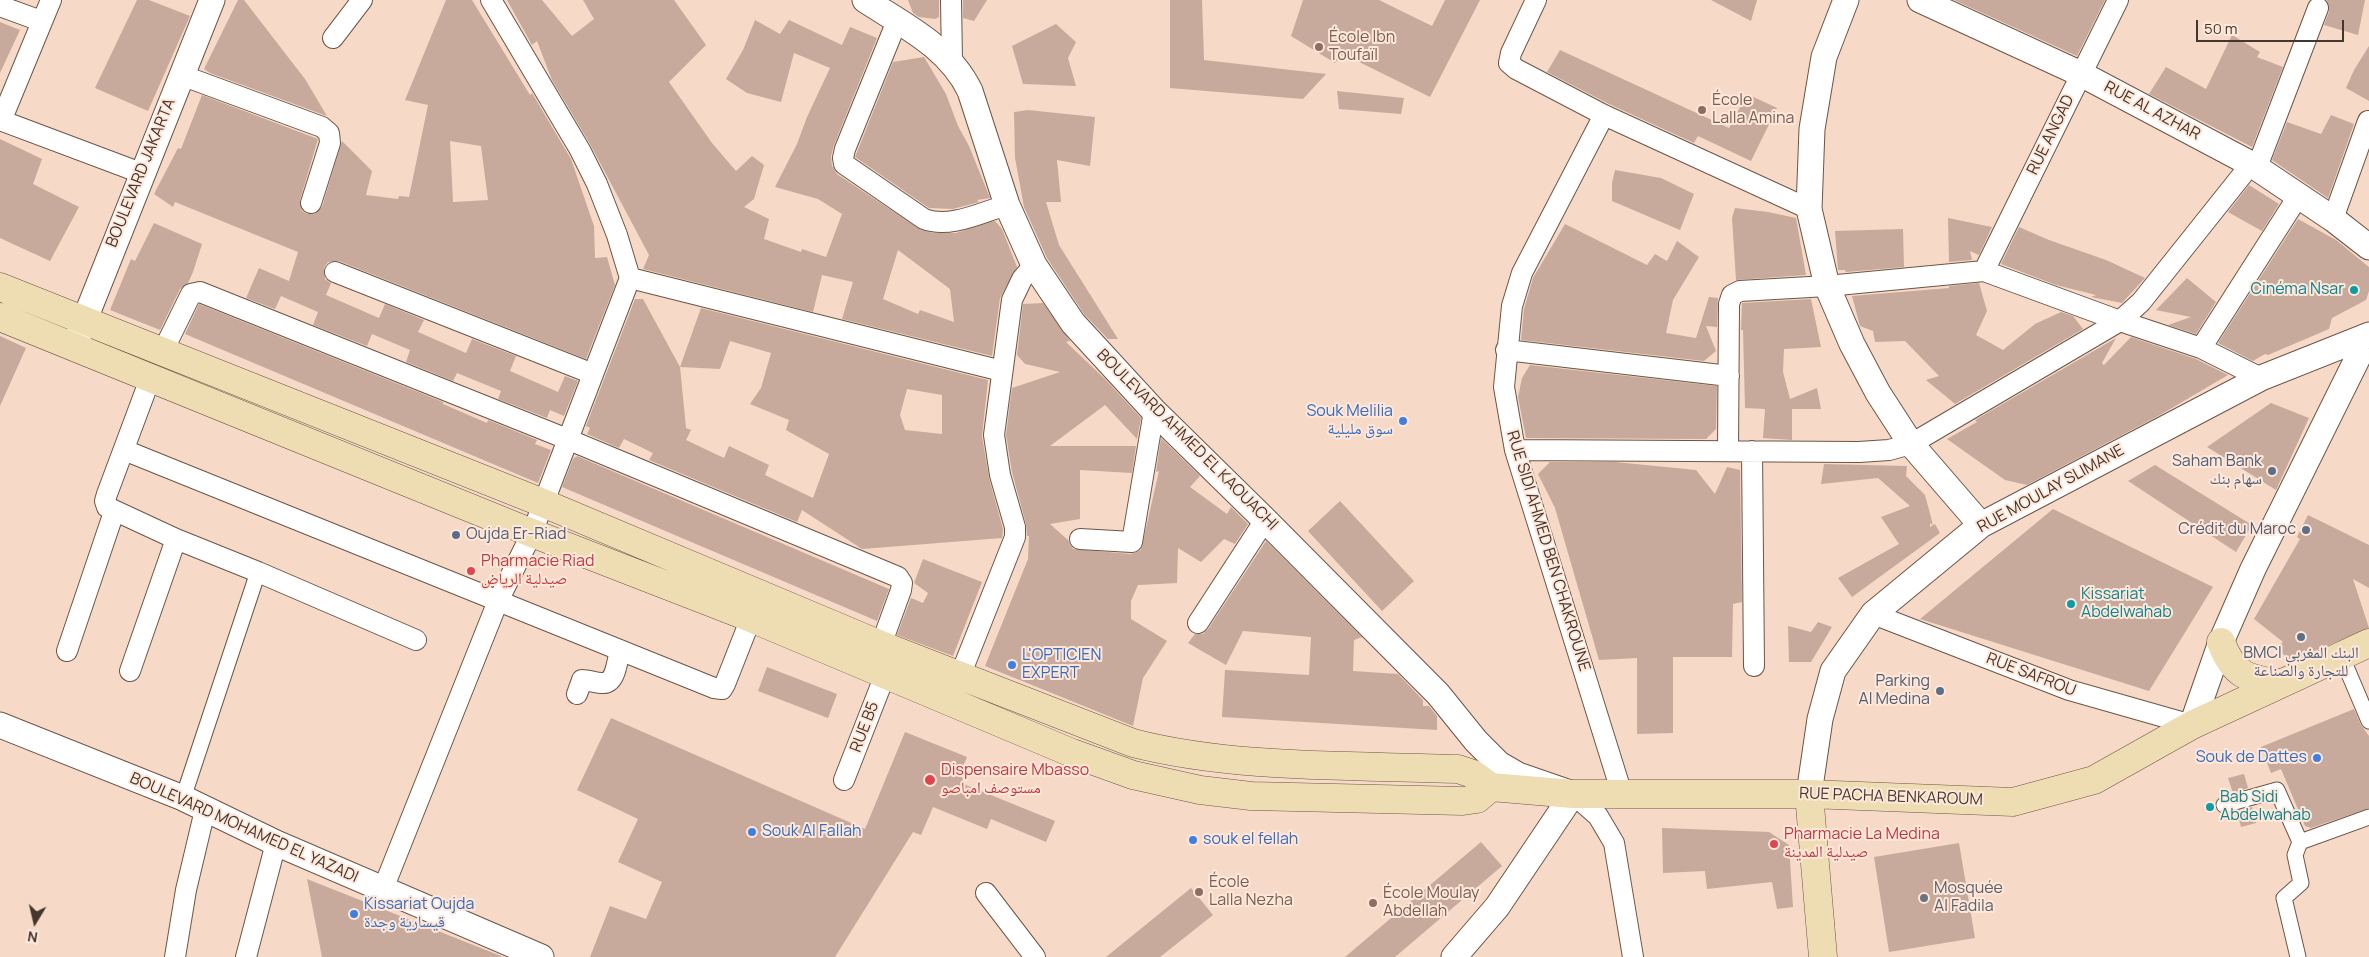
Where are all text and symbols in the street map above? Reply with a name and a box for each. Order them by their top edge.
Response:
scale bar [2199,10,2346,42]
text: 50 m [2204,18,2238,39]
place label: École Ibn Toufaïl [1329,28,1395,66]
marker: École Ibn Toufaïl [1313,41,1325,53]
street label: RUE AL AZHAR [2101,78,2203,144]
place label: École Lalla Amina [1712,91,1794,129]
street label: RUE ANGAD [2023,92,2079,178]
street label: BOULEVARD JAKARTA [102,96,180,250]
marker: École Lalla Amina [1696,104,1708,116]
place label: Cinéma Nsar [2251,280,2344,300]
marker: Cinéma Nsar [2348,284,2360,296]
street label: BOULEVARD AHMED EL KAOUACHI [1092,345,1282,535]
place label: Souk Melilia سوق مليلية [1306,402,1393,440]
marker: Souk Melilia سوق مليلية [1397,415,1409,427]
street label: RUE SIDI AHMED BEN CHAKROUNE [1502,428,1594,674]
street label: RUE MOULAY SLIMANE [1974,441,2128,537]
place label: Saham Bank سهام بنك [2172,452,2262,490]
marker: Saham Bank سهام بنك [2266,465,2278,477]
place label: Crédit du Maroc [2178,520,2296,540]
marker: Crédit du Maroc [2300,524,2312,536]
place label: Oujda Er-Riad [466,525,566,545]
marker: Oujda Er-Riad [450,529,462,541]
place label: Pharmacie Riad صيدلية الرياض [481,552,594,590]
marker: Pharmacie Riad صيدلية الرياض [465,565,477,577]
place label: Kissariat Abdelwahab [2081,585,2172,623]
marker: Kissariat Abdelwahab [2065,598,2077,610]
marker: BMCI البنك المغربي للتجارة والصناعة [2295,631,2307,643]
place label: BMCI البنك المغربي للتجارة والصناعة [2243,644,2359,682]
place label: L'OPTICIEN EXPERT [1022,646,1101,684]
street label: RUE SAFROU [1983,649,2079,701]
marker: L'OPTICIEN EXPERT [1006,659,1018,671]
place label: Parking Al Medina [1859,672,1930,710]
marker: Parking Al Medina [1934,685,1946,697]
street label: RUE B5 [847,699,883,755]
place label: Souk de Dattes [2196,748,2307,768]
marker: Souk de Dattes [2311,752,2323,764]
place label: Dispensaire Mbasso مستوصف امباصو [941,761,1089,799]
street label: BOULEVARD MOHAMED EL YAZADI [127,769,361,887]
marker: Dispensaire Mbasso مستوصف امباصو [923,773,937,787]
street label: RUE PACHA BENKAROUM [1799,784,1983,810]
place label: Bab Sidi Abdelwahab [2220,788,2311,826]
marker: Bab Sidi Abdelwahab [2204,801,2216,813]
place label: Souk Al Fallah [762,822,862,842]
place label: Pharmacie La Medina صيدلية المدينة [1784,825,1940,863]
marker: Souk Al Fallah [746,826,758,838]
place label: souk el fellah [1203,830,1298,850]
marker: souk el fellah [1187,834,1199,846]
marker: Pharmacie La Medina صيدلية المدينة [1768,838,1780,850]
place label: École Lalla Nezha [1209,873,1293,911]
place label: Mosquée Al Fadila [1934,879,2003,917]
place label: École Moulay Abdellah [1383,884,1479,922]
marker: École Lalla Nezha [1193,886,1205,898]
marker: Mosquée Al Fadila [1918,892,1930,904]
place label: Kissariat Oujda قيسارية وجدة [364,895,474,933]
north arrow [10,897,60,947]
marker: École Moulay Abdellah [1367,897,1379,909]
marker: Kissariat Oujda قيسارية وجدة [348,908,360,920]
text: N [26,927,39,947]

